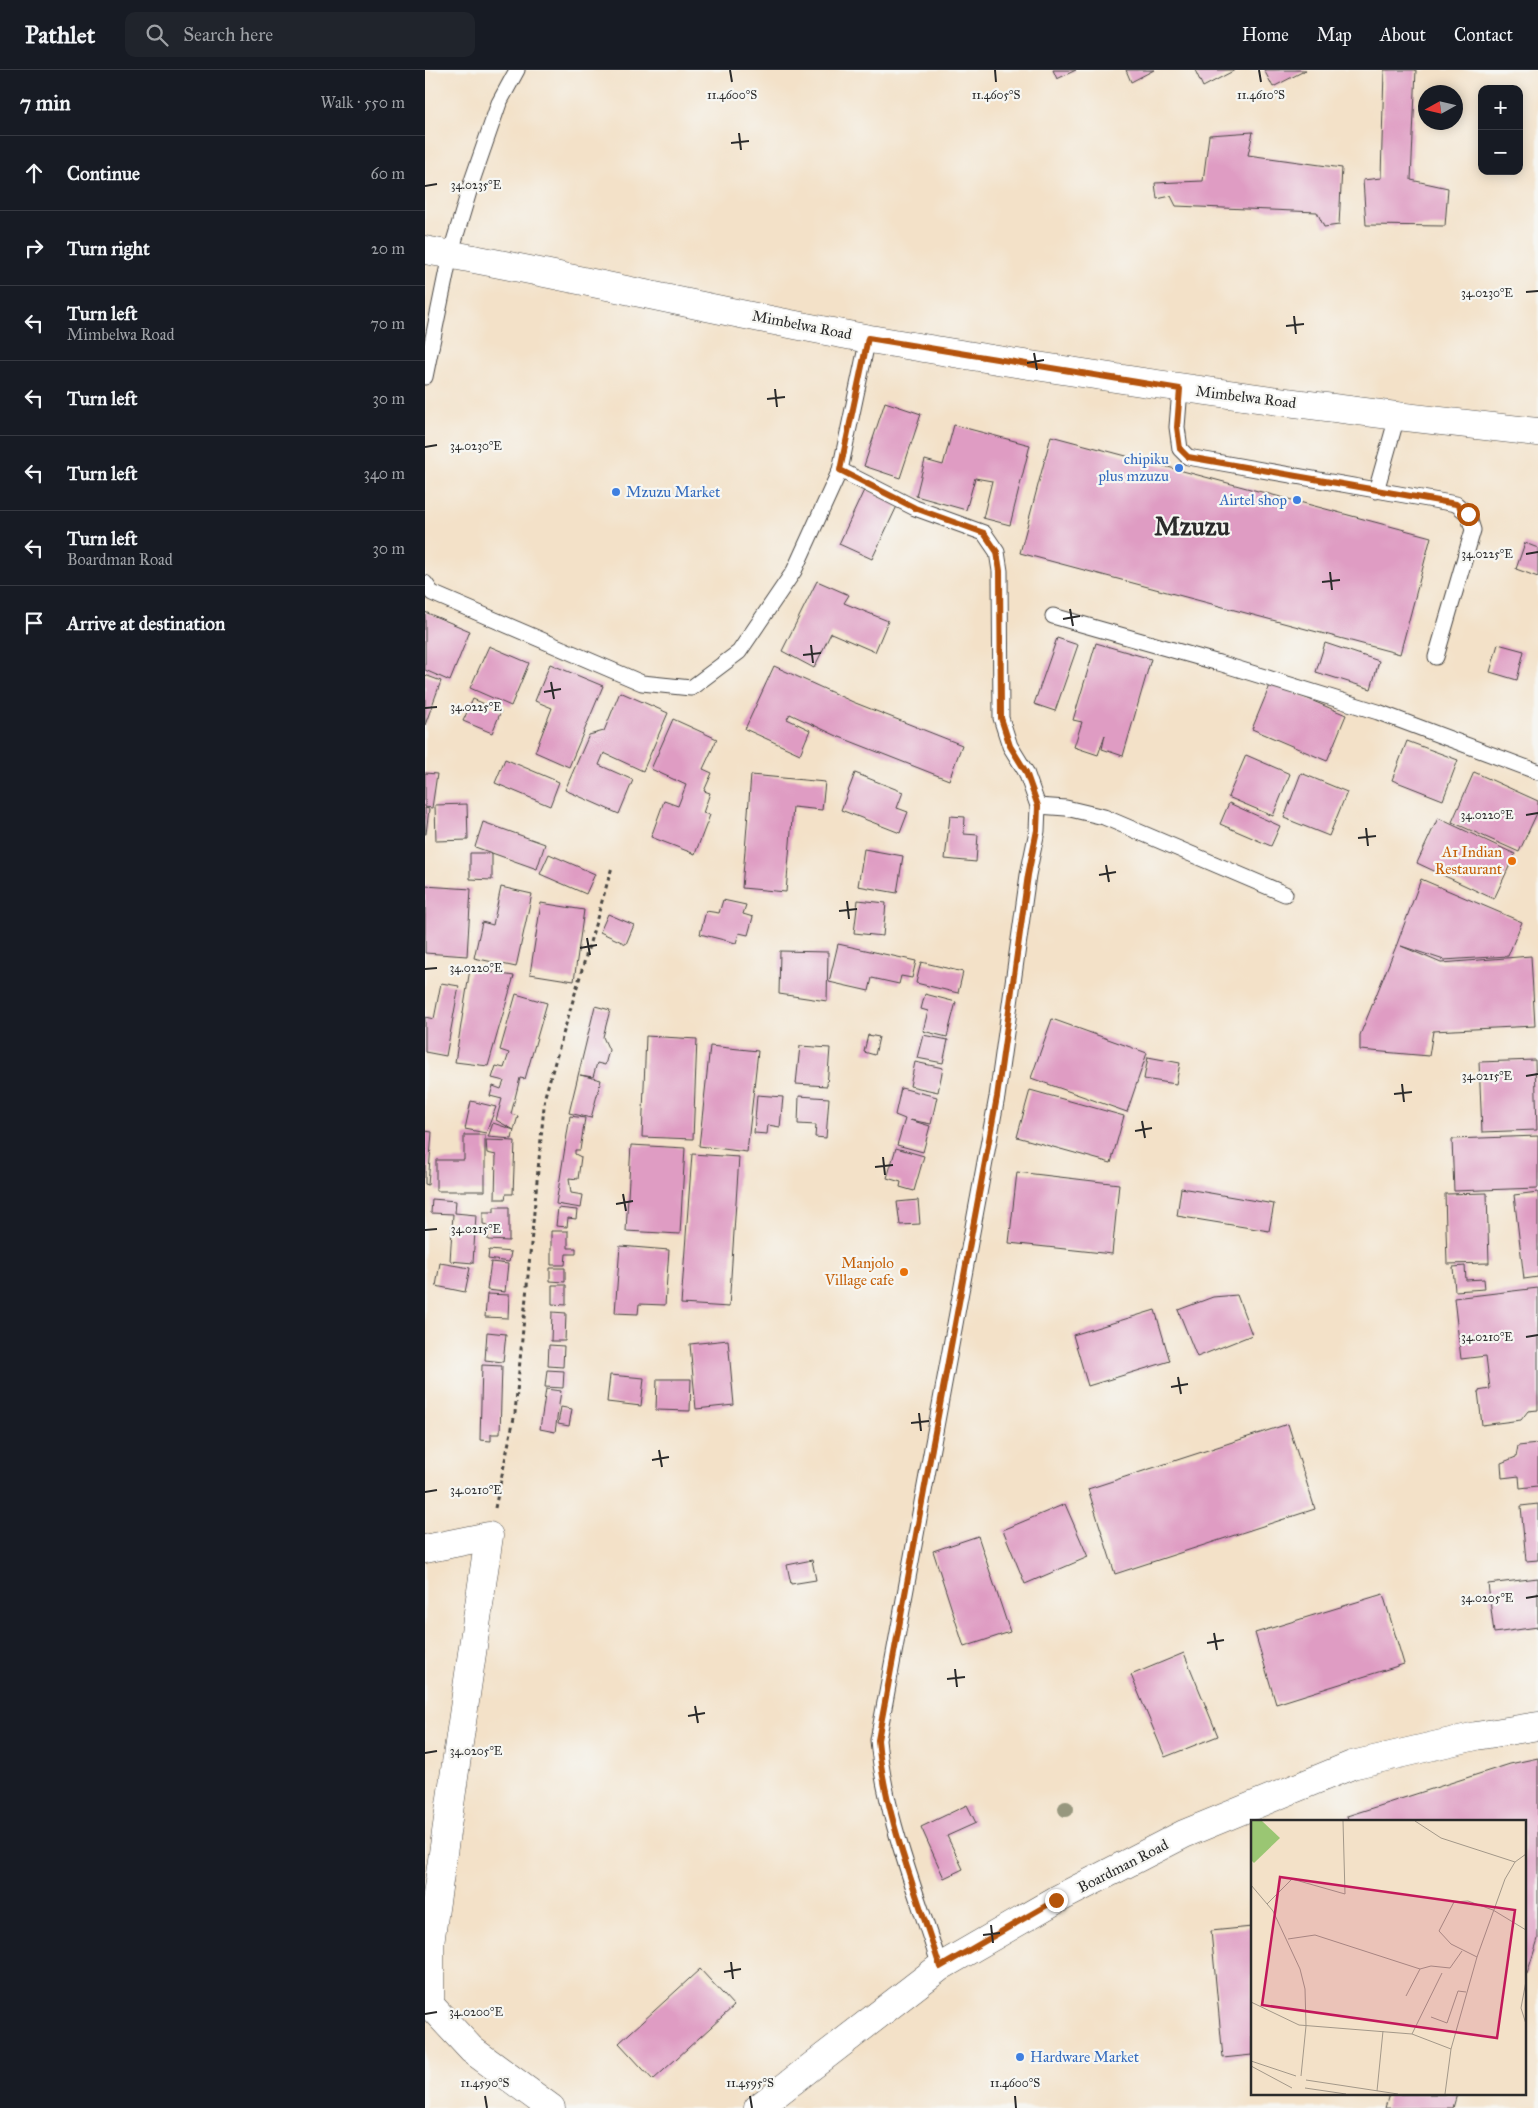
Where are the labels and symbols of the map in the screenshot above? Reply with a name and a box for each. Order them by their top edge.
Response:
north arrow [1418,85,1463,130]
text: 11.4600°S [707,88,757,102]
text: 11.4605°S [972,88,1020,102]
text: 11.4610°S [1237,88,1285,102]
text: 34.0235°E [451,178,502,192]
text: 34.0230°E [1461,286,1513,300]
street label: Mimbelwa Road [751,307,854,344]
street label: Mimbelwa Road [1195,382,1298,412]
text: 34.0230°E [450,439,502,453]
place label: chipiku plus mzuzu [1097,450,1169,485]
marker: chipiku plus mzuzu [1173,462,1185,474]
place label: Mzuzu Market [626,483,721,501]
marker: Mzuzu Market [610,486,622,498]
place label: Airtel shop [1218,491,1287,509]
marker: Airtel shop [1291,494,1303,506]
route start [1457,503,1480,526]
district label: Mzuzu [1154,511,1230,542]
text: 34.0225°E [1461,547,1513,561]
text: 34.0225°E [450,700,502,714]
text: 34.0220°E [1461,808,1514,822]
place label: A1 Indian Restaurant [1435,843,1503,878]
marker: A1 Indian Restaurant [1506,855,1518,867]
text: 34.0220°E [450,961,503,975]
text: 34.0215°E [1462,1069,1513,1083]
text: 34.0215°E [451,1222,502,1236]
place label: Manjolo Village cafe [824,1254,894,1289]
marker: Manjolo Village cafe [898,1266,910,1278]
text: 34.0210°E [1461,1330,1513,1344]
text: 34.0210°E [450,1483,502,1497]
text: 34.0205°E [1461,1591,1514,1605]
text: 34.0205°E [450,1744,503,1758]
inset map [1251,1820,1525,2096]
street label: Boardman Road [1075,1835,1172,1897]
route end [1045,1889,1068,1912]
text: 34.0200°E [449,2005,503,2019]
place label: Hardware Market [1030,2048,1140,2066]
marker: Hardware Market [1014,2051,1026,2063]
text: 11.4590°S [460,2076,510,2090]
text: 11.4595°S [726,2076,774,2090]
text: 11.4600°S [990,2076,1040,2090]

